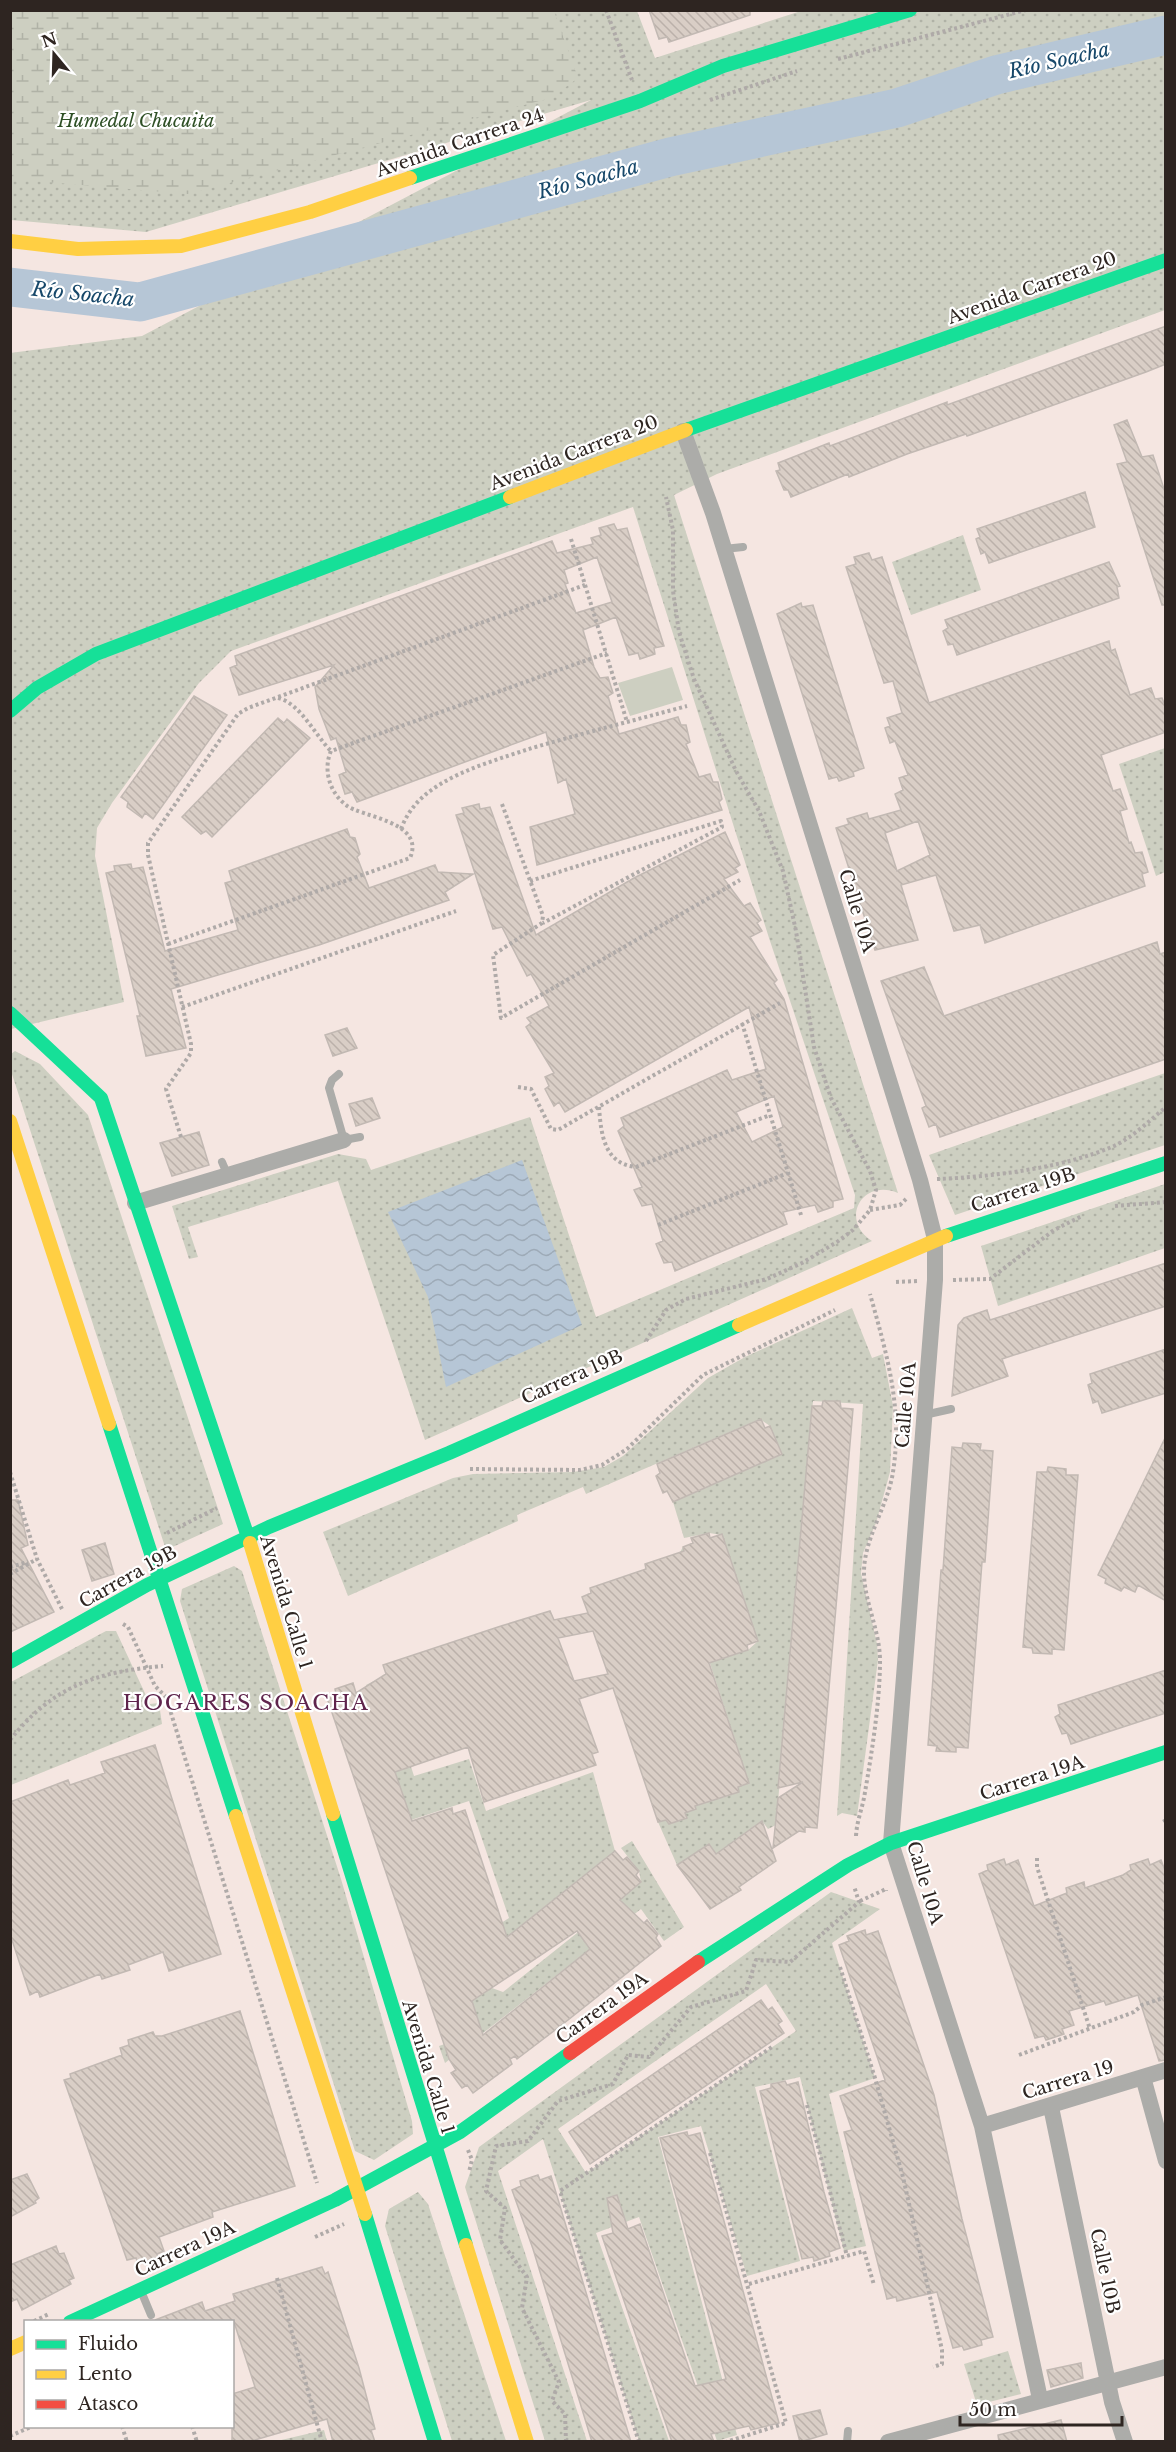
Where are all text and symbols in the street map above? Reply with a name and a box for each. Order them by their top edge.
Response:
north arrow [24,24,84,84]
text: N [39,28,59,52]
water label: Río Soacha [1005,37,1112,84]
street label: Avenida Carrera 24 [372,104,547,182]
park label: Humedal Chucuita [56,110,215,132]
water label: Río Soacha [534,154,641,204]
street label: Avenida Carrera 20 [943,247,1120,329]
water label: Río Soacha [29,277,136,311]
street label: Avenida Carrera 20 [486,411,661,496]
street label: Calle 10A [834,867,880,956]
street label: Carrera 19B [968,1163,1078,1217]
street label: Carrera 19B [518,1345,626,1409]
street label: Calle 10A [891,1360,921,1449]
street label: Avenida Calle 1 [255,1531,317,1672]
street label: Carrera 19B [75,1541,181,1613]
district label: HOGARES SOACHA [123,1690,369,1716]
street label: Carrera 19A [977,1750,1088,1805]
street label: Calle 10A [902,1839,948,1928]
street label: Carrera 19A [552,1967,653,2049]
street label: Avenida Calle 1 [397,1996,459,2137]
street label: Carrera 19 [1019,2056,1117,2104]
street label: Carrera 19A [131,2216,240,2282]
street label: Calle 10B [1085,2227,1125,2315]
legend [24,2320,234,2428]
text: Fluido [78,2333,138,2355]
text: Lento [78,2363,132,2385]
scale bar [960,2389,1122,2427]
text: Atasco [77,2393,138,2415]
text: 50 m [969,2399,1017,2421]

